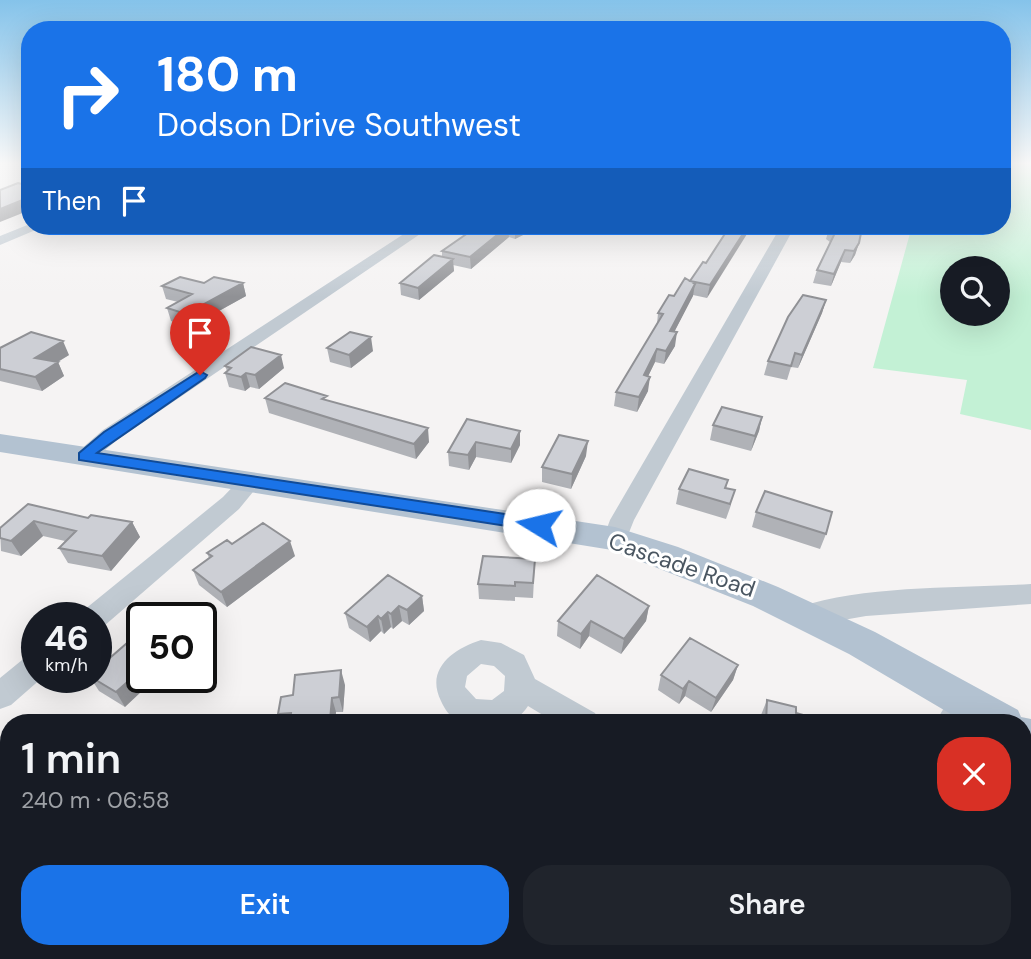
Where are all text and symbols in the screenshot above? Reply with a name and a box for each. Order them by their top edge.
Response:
text: 180 m [157,42,298,106]
icon: right [42,49,133,140]
text: Dodson Drive Southwest [157,104,521,146]
icon: arrive [115,182,153,220]
text: Then [42,184,101,218]
map controls [940,256,1010,326]
button: search [940,256,1010,326]
pin [170,303,230,375]
icon: arrive [181,314,219,352]
position arrow [502,488,576,562]
street label: Cascade Road [605,526,759,604]
speed limit sign: 50 [126,602,217,693]
text: 46 [44,615,89,661]
text: km/h [45,653,88,677]
text: 1 min [21,731,121,786]
button: close [937,737,1011,811]
text: 240 m · 06:58 [21,785,170,815]
button: Exit [21,865,509,945]
button: Share [523,865,1011,945]

